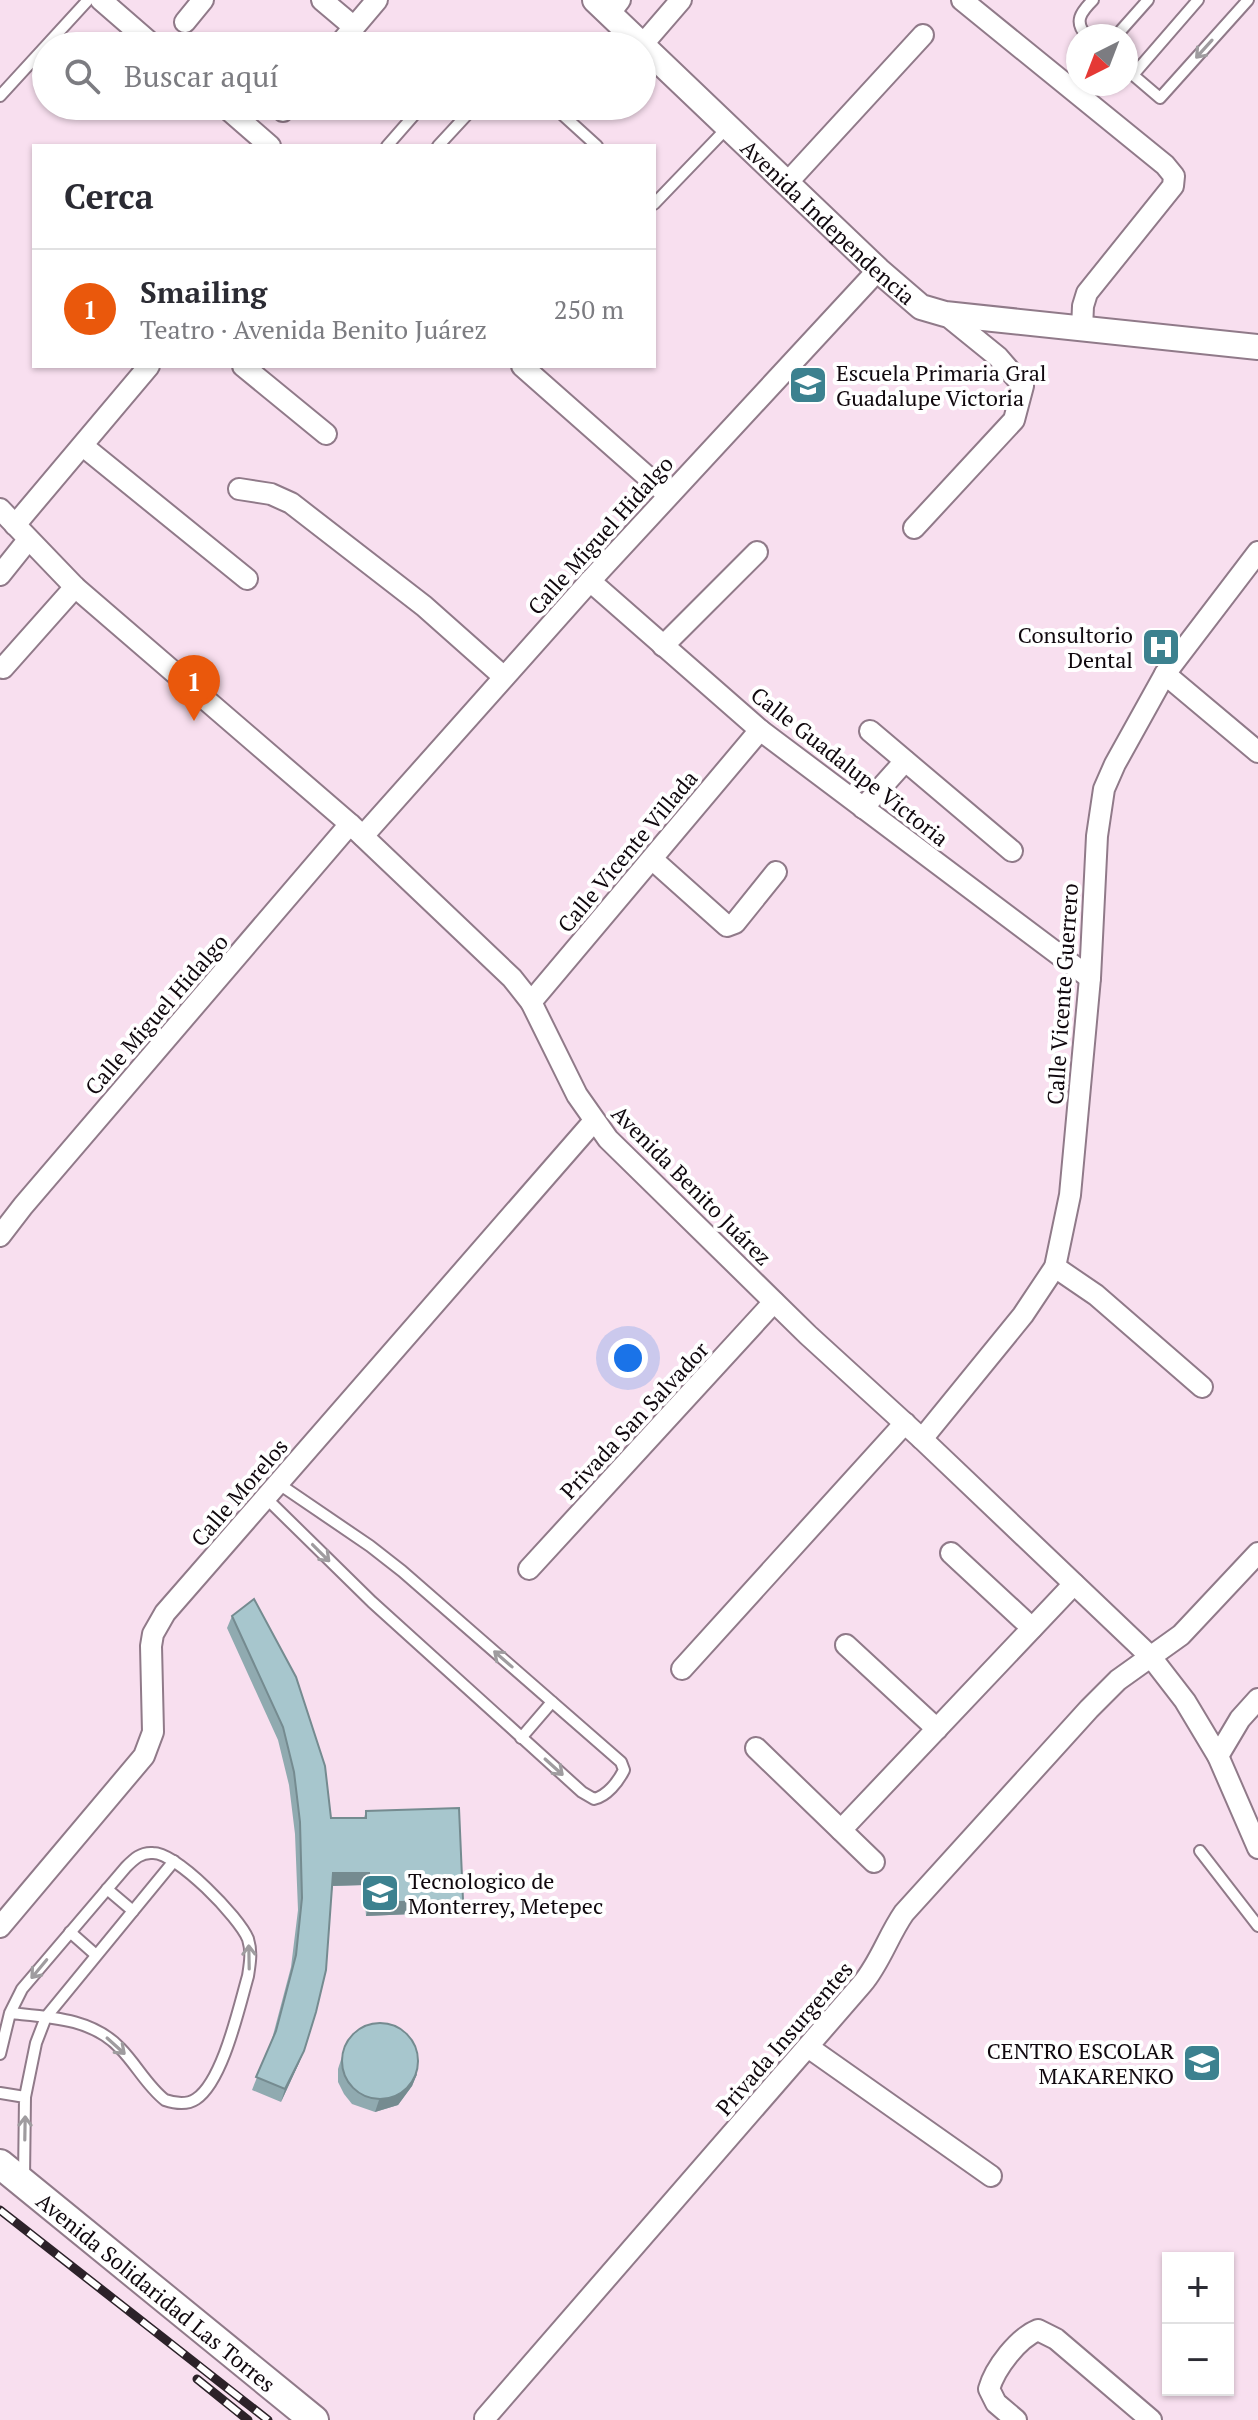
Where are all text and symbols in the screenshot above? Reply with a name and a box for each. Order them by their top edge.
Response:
north arrow [1066,24,1138,96]
search box [32,32,656,120]
one-way arrow [1195,38,1213,58]
icon: search [60,54,104,98]
text: Buscar aquí [124,56,278,96]
street label: Avenida Independencia [735,133,922,311]
text: Cerca [64,174,154,219]
text: Smailing [140,272,267,312]
text: 1 [83,292,97,326]
text: 250 m [554,292,624,326]
text: Teatro · Avenida Benito Juárez [140,312,487,346]
place label: Escuela Primaria Gral Guadalupe Victoria [836,358,1046,412]
school or university icon: Escuela Primaria Gral Guadalupe Victoria [787,364,829,406]
street label: Calle Miguel Hidalgo [521,449,679,621]
place label: Consultorio Dental [1018,620,1133,674]
hospital icon: Consultorio Dental [1140,626,1182,668]
pin: 1 [168,655,220,721]
street label: Calle Guadalupe Victoria [745,680,955,852]
street label: Calle Vicente Villada [551,764,703,938]
street label: Calle Vicente Guerrero [1040,882,1084,1106]
street label: Calle Miguel Hidalgo [78,927,234,1101]
street label: Avenida Benito Juárez [606,1099,778,1271]
street label: Privada San Salvador [553,1335,715,1505]
your location [608,1338,648,1378]
street label: Calle Morelos [184,1432,294,1552]
one-way arrow [311,1543,330,1562]
one-way arrow [494,1650,514,1668]
one-way arrow [543,1758,563,1776]
place label: Tecnologico de Monterrey, Metepec [408,1866,603,1920]
school or university icon: Tecnologico de Monterrey, Metepec [359,1872,401,1914]
one-way arrow [241,1944,257,1971]
street label: Privada Insurgentes [709,1955,859,2121]
one-way arrow [30,1959,48,1979]
one-way arrow [106,2036,126,2054]
place label: CENTRO ESCOLAR MAKARENKO [987,2036,1174,2090]
school or university icon: CENTRO ESCOLAR MAKARENKO [1181,2042,1223,2084]
one-way arrow [17,2115,32,2142]
street label: Avenida Solidaridad Las Torres [31,2186,282,2398]
map controls [1162,2252,1234,2396]
button: + [1162,2252,1234,2324]
button: − [1162,2324,1234,2396]

